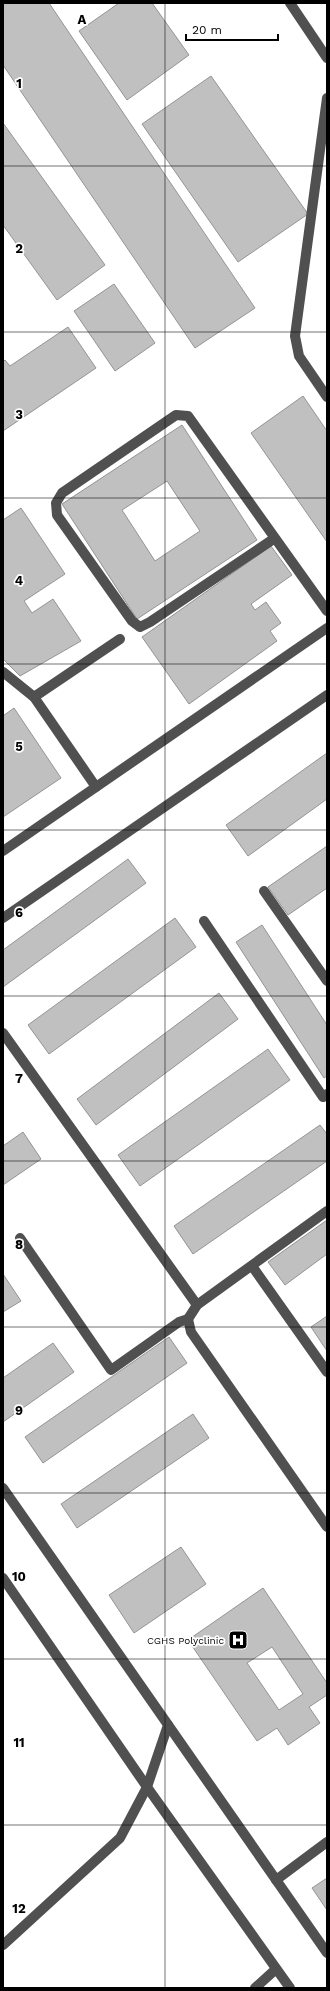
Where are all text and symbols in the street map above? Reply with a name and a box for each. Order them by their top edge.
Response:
text: A [78,12,87,27]
scale bar [186,16,278,42]
text: 20 m [192,23,222,37]
text: 1 [16,76,22,91]
text: 2 [15,241,23,256]
text: 3 [15,407,23,422]
text: 4 [15,573,24,588]
text: 5 [15,739,23,754]
text: 6 [15,905,23,920]
text: 7 [15,1071,23,1086]
text: 8 [15,1237,23,1252]
text: 9 [15,1403,23,1418]
text: 10 [12,1569,26,1584]
hospital icon: CGHS Polyclinic [227,1629,249,1651]
place label: CGHS Polyclinic [147,1635,224,1646]
text: 11 [13,1735,25,1750]
text: 12 [12,1901,26,1916]

